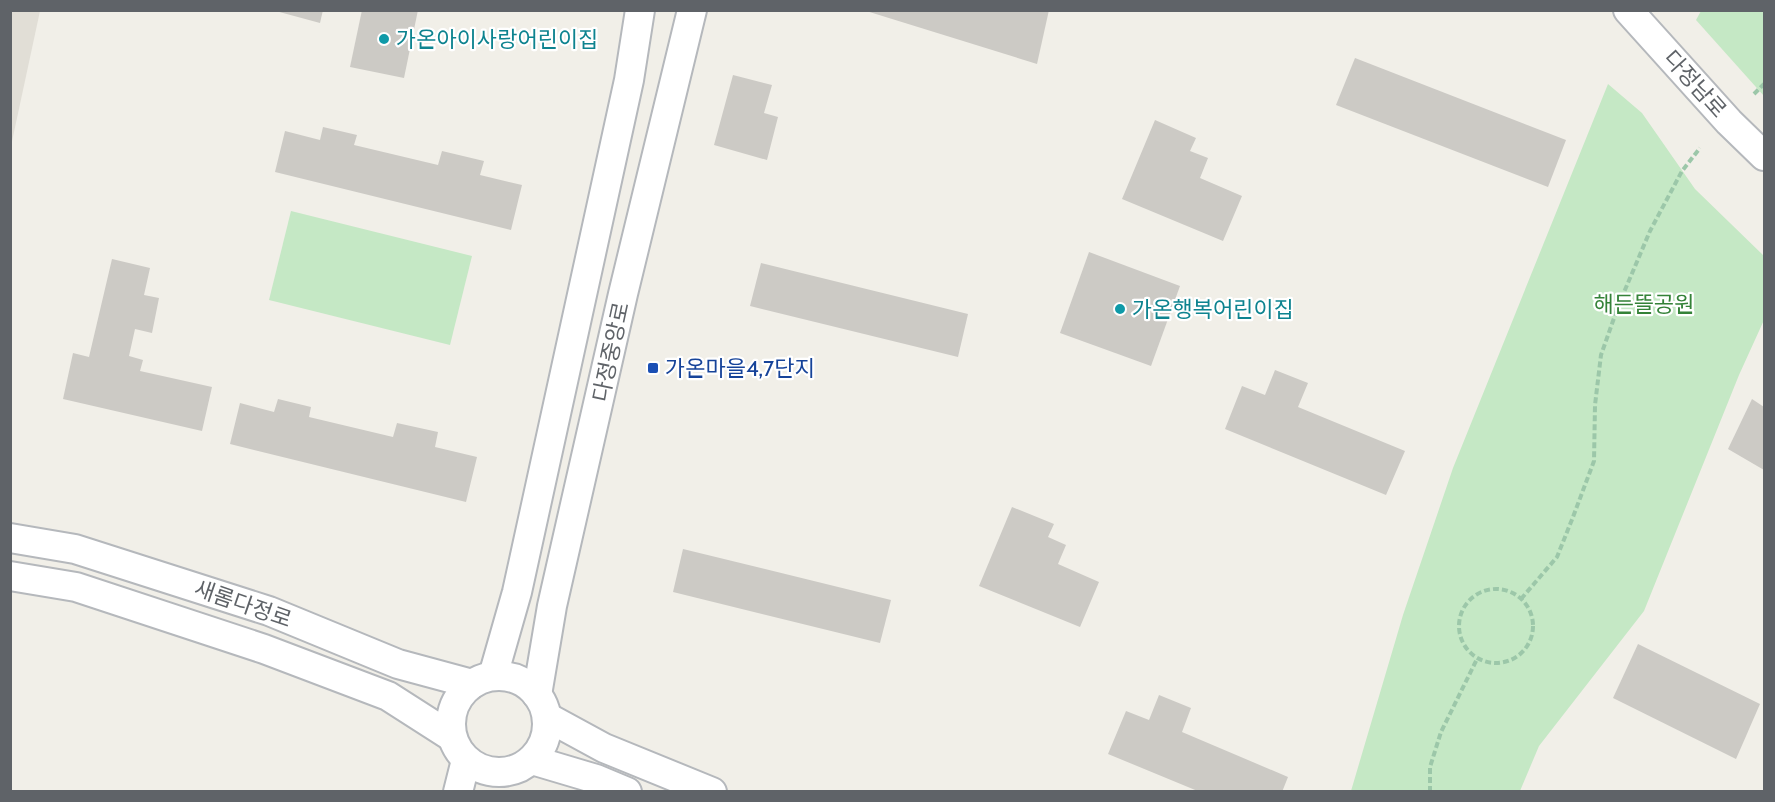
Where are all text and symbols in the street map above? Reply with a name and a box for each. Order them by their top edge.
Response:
place label: 가온아이사랑어린이집 [396,26,598,53]
marker: 가온아이사랑어린이집 [377,32,391,46]
street label: 다정남로 [1658,45,1732,123]
park label: 해든뜰공원 [1593,291,1695,318]
place label: 가온행복어린이집 [1132,296,1294,323]
street label: 다정중앙로 [587,300,635,404]
marker: 가온행복어린이집 [1113,302,1127,316]
place label: 가온마을4,7단지 [665,355,815,382]
marker: 가온마을4,7단지 [646,361,660,375]
street label: 새롬다정로 [191,575,295,633]

